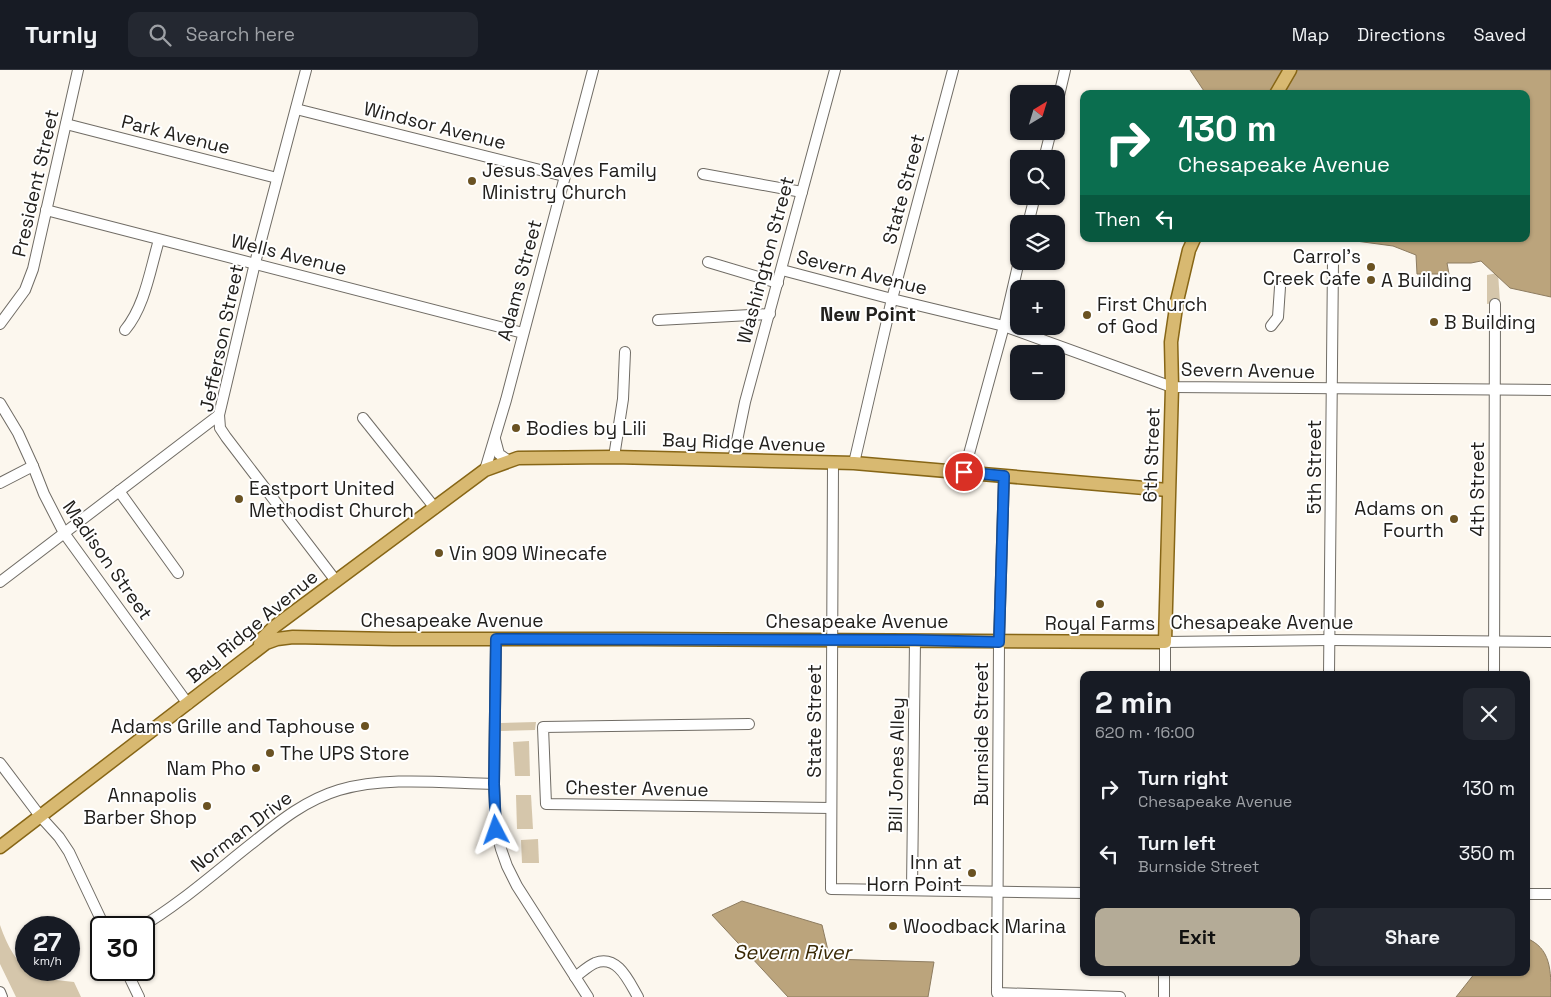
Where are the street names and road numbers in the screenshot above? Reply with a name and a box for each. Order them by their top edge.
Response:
street label: Windsor Avenue [361,96,509,155]
street label: President Street [6,107,65,259]
street label: Park Avenue [119,109,233,160]
street label: State Street [877,131,930,247]
street label: Washington Street [731,174,800,347]
street label: Adams Street [491,217,548,343]
street label: Wells Avenue [228,228,349,281]
street label: Severn Avenue [794,244,930,301]
street label: Jefferson Street [194,262,249,414]
street label: Severn Avenue [1181,357,1315,384]
street label: 6th Street [1137,407,1166,503]
street label: 5th Street [1302,420,1327,514]
street label: Bay Ridge Avenue [662,427,826,458]
street label: 4th Street [1465,441,1490,537]
street label: Madison Street [57,496,158,625]
street label: Bay Ridge Avenue [182,564,323,689]
street label: Chesapeake Avenue [360,608,544,633]
street label: Chesapeake Avenue [765,609,949,634]
street label: Chesapeake Avenue [1170,610,1354,635]
street label: Burnside Street [969,662,994,806]
street label: State Street [802,664,827,778]
street label: Bill Jones Alley [883,697,910,833]
street label: Chester Avenue [565,775,709,802]
street label: Norman Drive [186,785,297,878]

